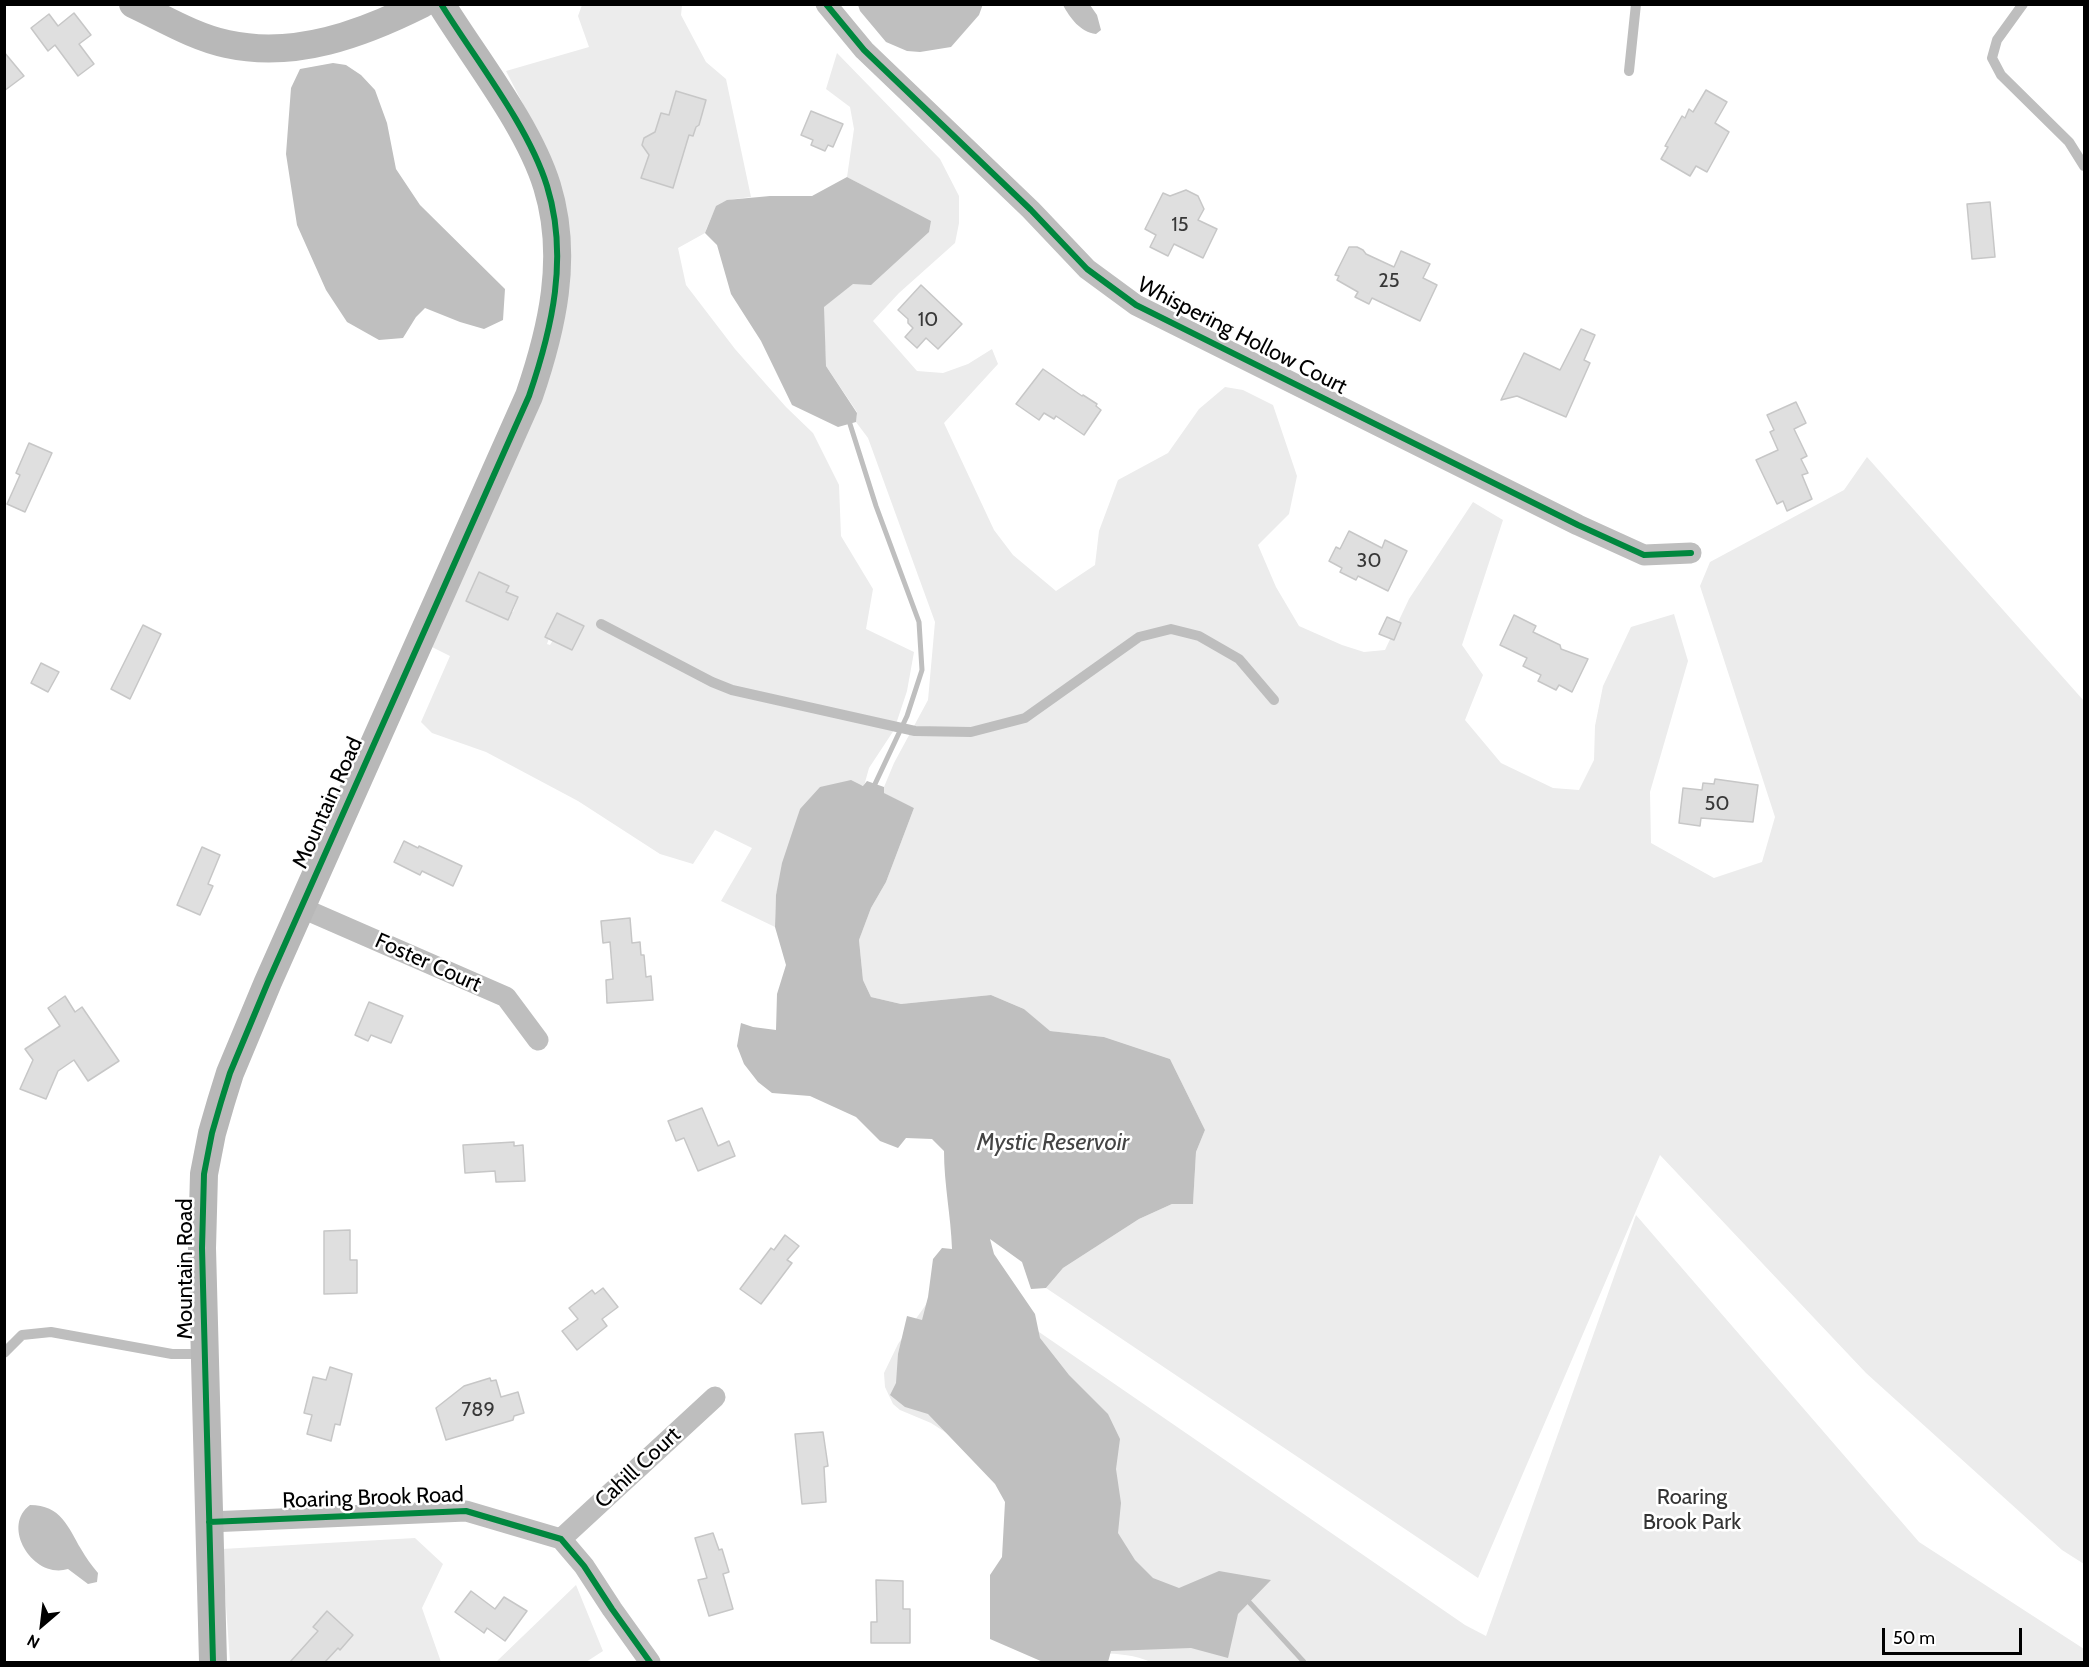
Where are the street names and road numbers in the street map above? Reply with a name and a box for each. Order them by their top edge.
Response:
street label: Whispering Hollow Court [1133,272,1351,400]
street label: Mountain Road [287,733,369,873]
street label: Foster Court [371,928,485,998]
street label: Mountain Road [173,1199,199,1339]
street label: Cahill Court [590,1422,686,1514]
street label: Roaring Brook Road [282,1482,464,1514]

